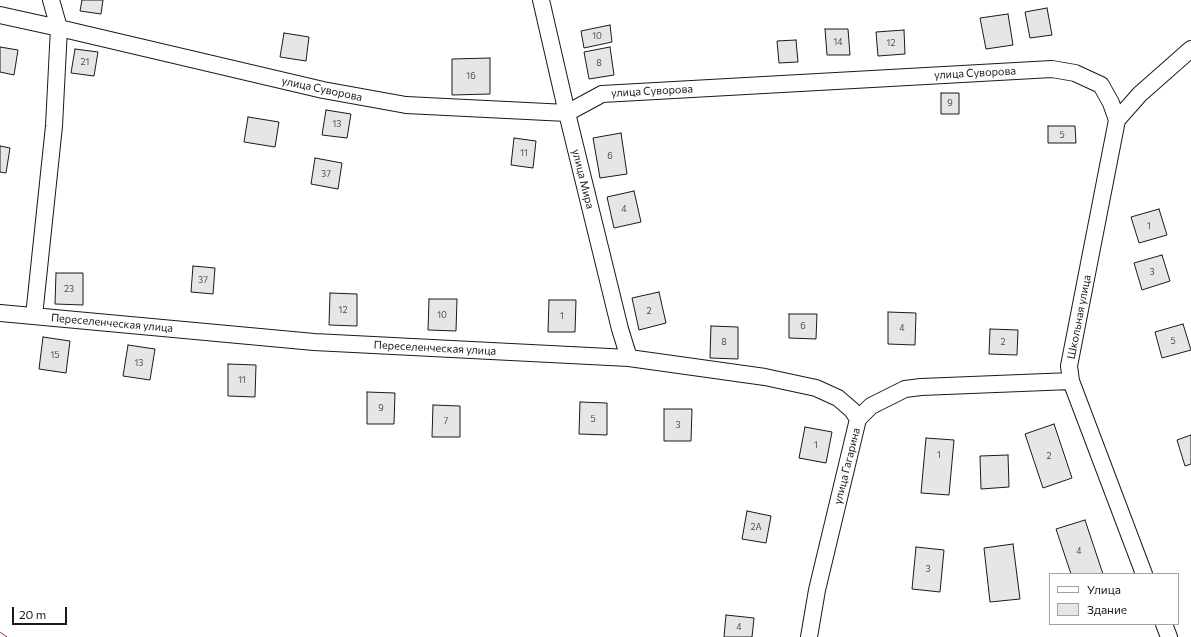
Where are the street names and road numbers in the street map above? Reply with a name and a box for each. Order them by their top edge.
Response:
street label: улица Суворова [934,64,1016,82]
street label: улица Суворова [280,74,364,104]
street label: улица Суворова [611,82,693,100]
street label: улица Мира [569,148,597,210]
street label: Школьная улица [1064,274,1094,360]
street label: Переселенческая улица [50,311,174,335]
street label: Переселенческая улица [373,338,497,358]
street label: улица Гагарина [831,426,863,506]

